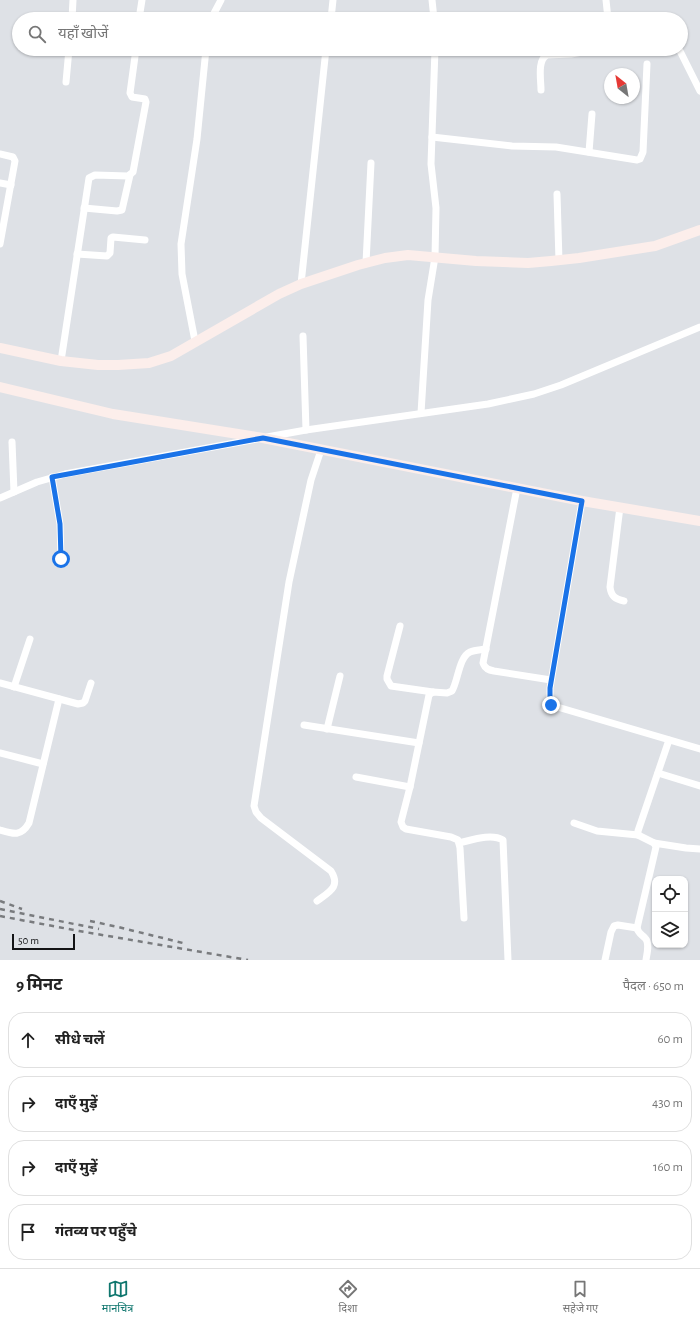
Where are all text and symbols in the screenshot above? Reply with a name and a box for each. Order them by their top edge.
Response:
search box [12,12,688,56]
icon: search [26,23,48,45]
text: यहाँ खोजें [58,26,108,41]
north arrow [604,68,640,104]
route start [52,550,70,568]
route end [542,696,560,714]
map controls [652,876,688,948]
button: locate [652,876,688,912]
button: layers [652,912,688,948]
scale bar [12,932,75,951]
text: 50 m [18,935,39,946]
text: 9 मिनट [16,976,62,993]
text: पैदल · 650 m [623,980,684,993]
icon: ahead [17,1029,39,1051]
text: सीधे चलें [55,1032,105,1047]
text: 60 m [657,1033,683,1046]
icon: right [17,1093,39,1115]
text: दाएँ मुड़ें [55,1096,98,1111]
text: 430 m [652,1097,683,1110]
icon: right [17,1157,39,1179]
text: दाएँ मुड़ें [55,1160,98,1175]
text: 160 m [653,1161,683,1174]
icon: arrive [17,1221,39,1243]
text: गंतव्य पर पहुँचे [55,1224,137,1239]
tab: मानचित्र [102,1278,133,1316]
tab: दिशा [337,1278,359,1316]
tab: सहेजे गए [563,1278,598,1316]

